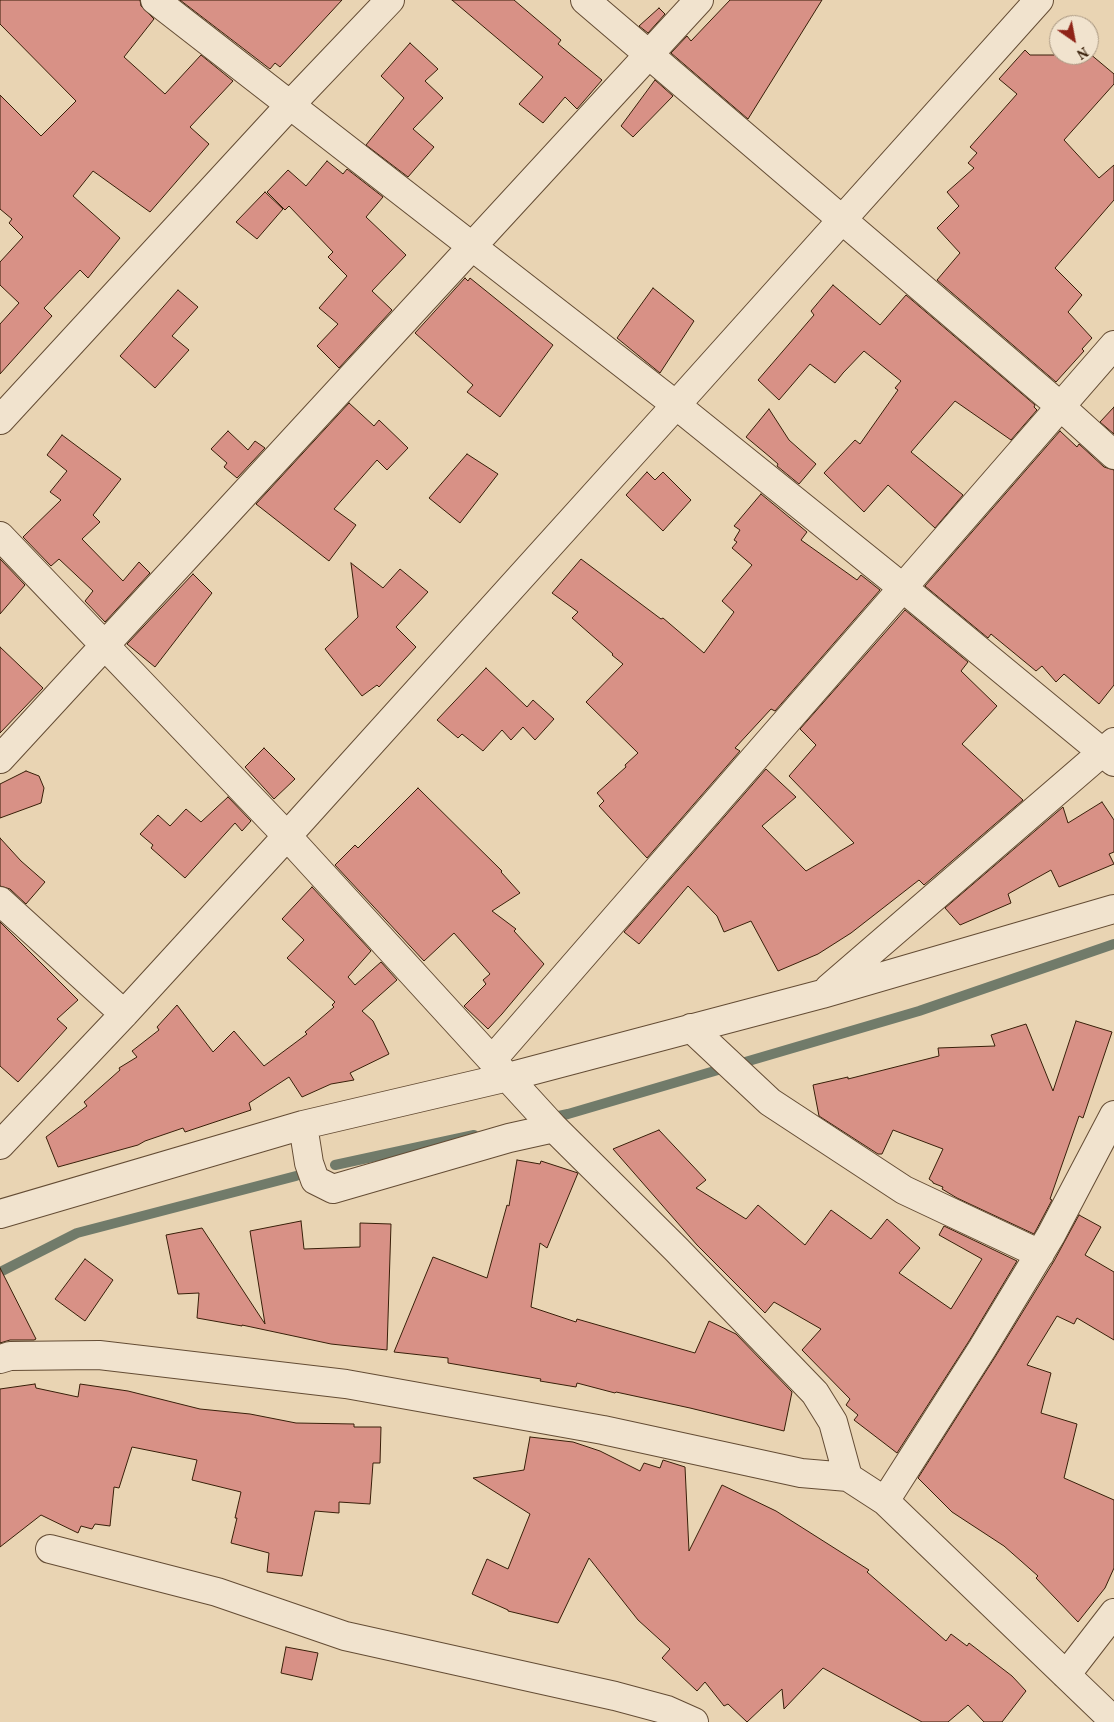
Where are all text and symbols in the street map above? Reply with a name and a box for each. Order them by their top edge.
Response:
north arrow [1049,15,1099,65]
text: N [1072,41,1091,63]

